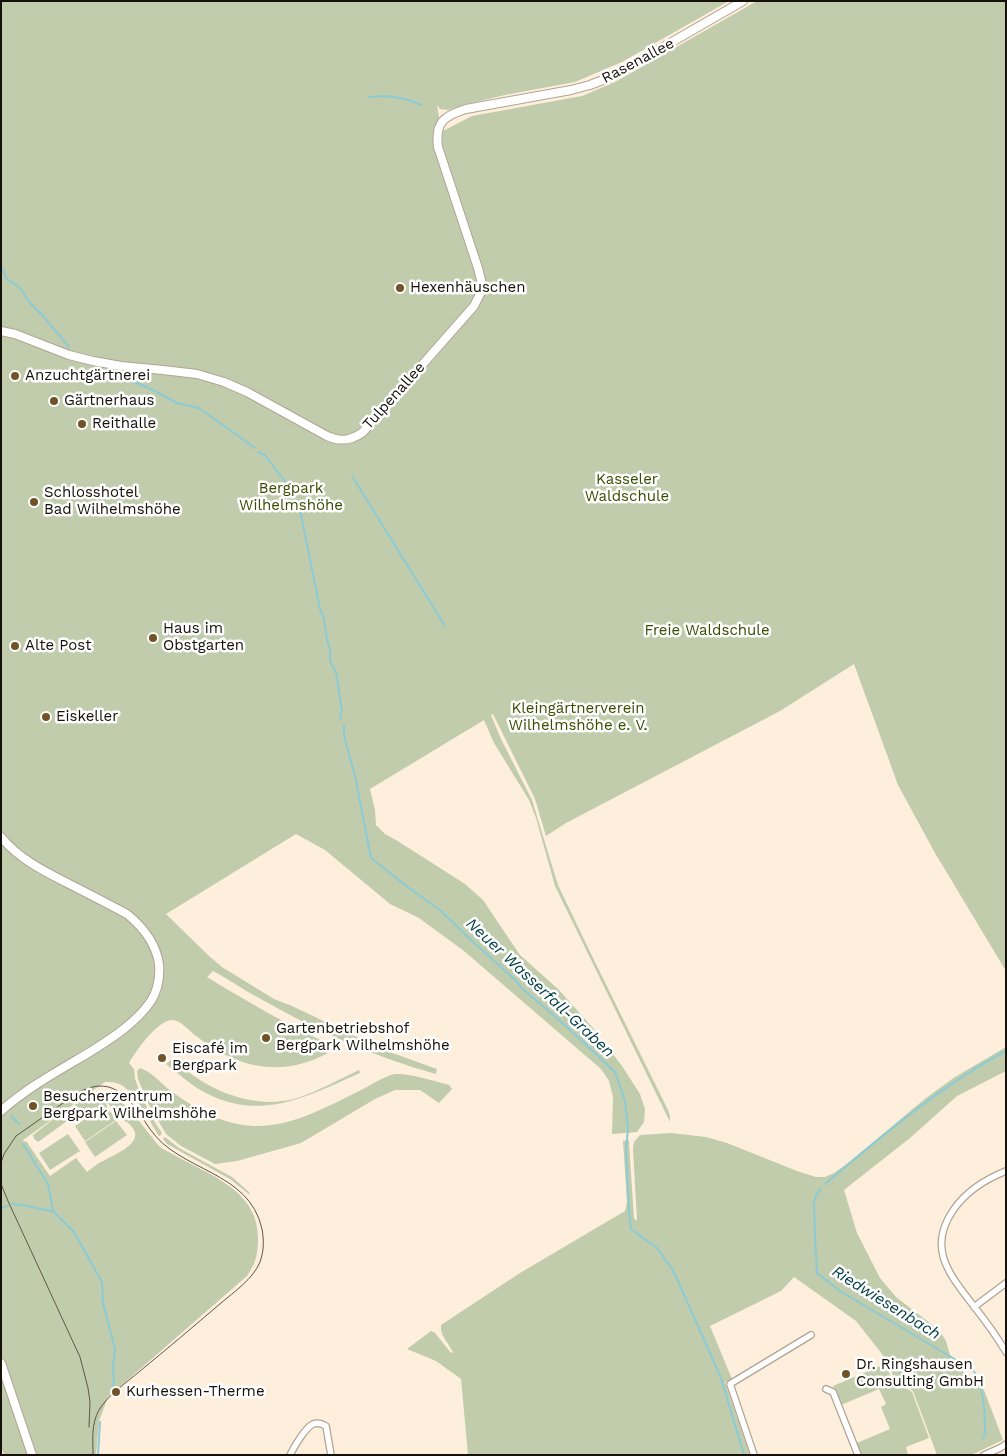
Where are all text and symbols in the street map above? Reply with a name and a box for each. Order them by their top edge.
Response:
street label: Rasenallee [599,34,677,88]
place label: Hexenhäuschen [410,279,525,297]
marker: Hexenhäuschen [394,282,406,294]
street label: Tulpenallee [359,359,429,433]
place label: Anzuchtgärtnerei [25,367,150,385]
marker: Anzuchtgärtnerei [9,370,21,382]
place label: Gärtnerhaus [64,392,154,410]
marker: Gärtnerhaus [48,395,60,407]
place label: Reithalle [92,415,156,433]
marker: Reithalle [76,418,88,430]
park label: Kasseler Waldschule [585,471,669,506]
park label: Bergpark Wilhelmshöhe [239,480,343,515]
place label: Schlosshotel Bad Wilhelmshöhe [44,484,181,519]
marker: Schlosshotel Bad Wilhelmshöhe [28,496,40,508]
place label: Haus im Obstgarten [163,620,244,655]
park label: Freie Waldschule [644,622,770,640]
marker: Haus im Obstgarten [147,632,159,644]
place label: Alte Post [25,637,91,655]
marker: Alte Post [9,640,21,652]
park label: Kleingärtnerverein Wilhelmshöhe e. V. [509,700,647,735]
place label: Eiskeller [56,708,118,726]
marker: Eiskeller [40,711,52,723]
water label: Neuer Wasserfall-Graben [462,914,618,1062]
place label: Gartenbetriebshof Bergpark Wilhelmshöhe [276,1020,450,1055]
marker: Gartenbetriebshof Bergpark Wilhelmshöhe [260,1032,272,1044]
place label: Eiscafé im Bergpark [172,1040,248,1075]
marker: Eiscafé im Bergpark [156,1052,168,1064]
place label: Besucherzentrum Bergpark Wilhelmshöhe [43,1088,217,1123]
marker: Besucherzentrum Bergpark Wilhelmshöhe [27,1100,39,1112]
water label: Riedwiesenbach [828,1262,944,1344]
place label: Dr. Ringshausen Consulting GmbH [856,1356,984,1391]
marker: Dr. Ringshausen Consulting GmbH [840,1368,852,1380]
place label: Kurhessen-Therme [126,1383,265,1401]
marker: Kurhessen-Therme [110,1386,122,1398]

